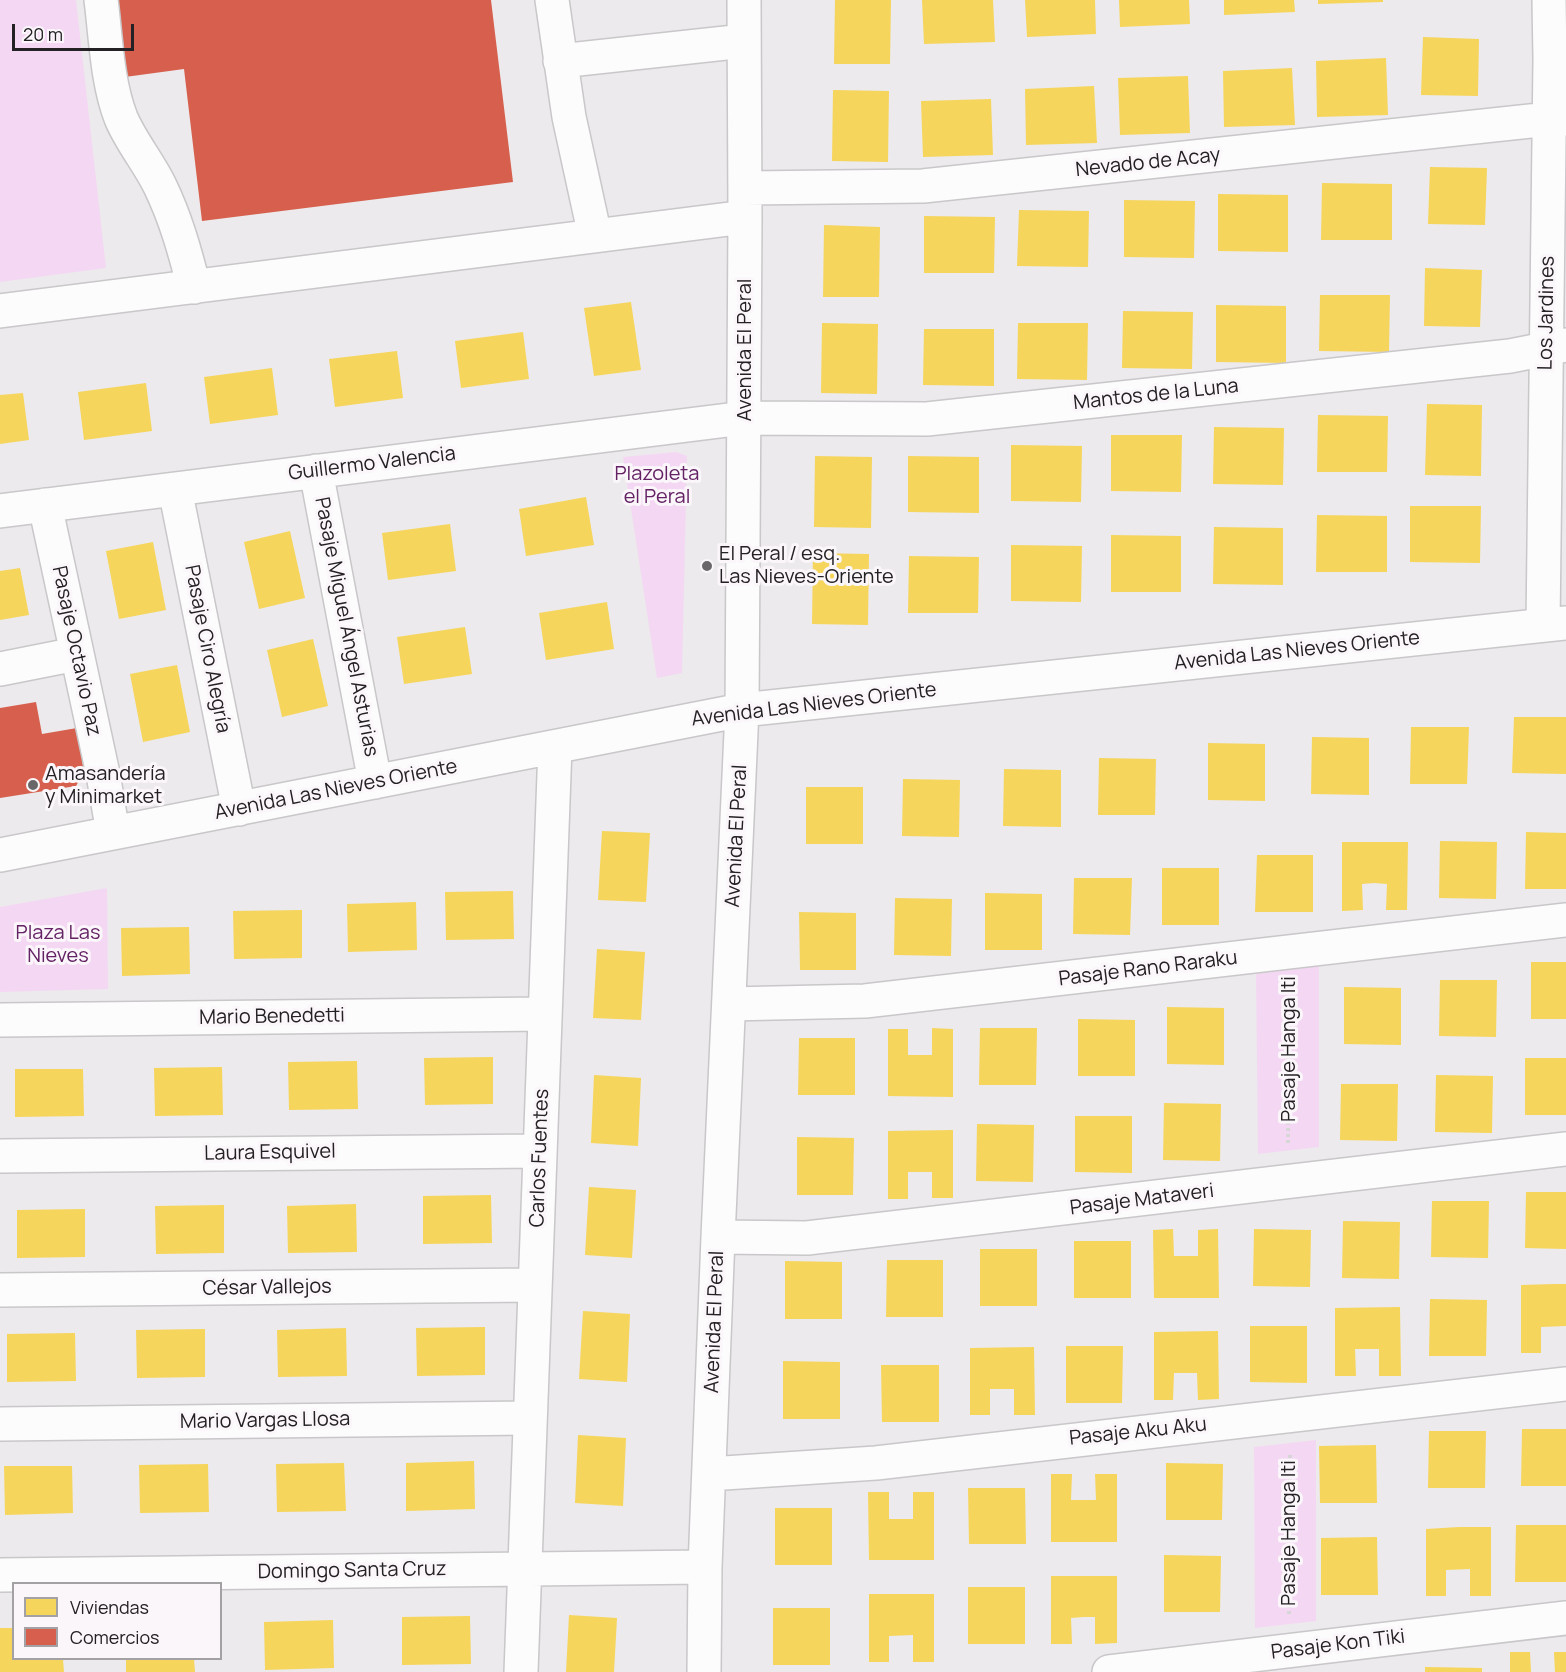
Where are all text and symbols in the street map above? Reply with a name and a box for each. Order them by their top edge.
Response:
scale bar [15,12,136,50]
text: 20 m [23,22,63,46]
street label: Nevado de Acay [1074,143,1222,183]
street label: Los Jardines [1534,256,1560,370]
street label: Avenida El Peral [733,279,757,421]
street label: Mantos de la Luna [1072,374,1240,416]
street label: Guillermo Valencia [287,442,457,486]
park label: Plazoleta el Peral [615,462,699,509]
street label: Pasaje Miguel Ángel Asturias [309,495,383,759]
place label: El Peral / esq. Las Nieves-Oriente [719,542,894,589]
marker: El Peral / esq. Las Nieves-Oriente [700,559,714,573]
street label: Pasaje Ciro Alegría [179,563,235,735]
street label: Pasaje Octavio Paz [46,564,106,738]
street label: Avenida Las Nieves Oriente [1173,626,1421,676]
street label: Avenida Las Nieves Oriente [690,678,938,732]
street label: Avenida Las Nieves Oriente [213,755,459,825]
place label: Amasandería y Minimarket [45,762,166,809]
street label: Avenida El Peral [721,764,753,908]
marker: Amasandería y Minimarket [26,778,40,792]
park label: Plaza Las Nieves [16,921,100,968]
street label: Pasaje Rano Raraku [1057,946,1239,992]
street label: Pasaje Hanga Iti [1277,976,1301,1122]
street label: Mario Benedetti [199,1004,345,1030]
street label: Carlos Fuentes [526,1088,554,1228]
street label: Laura Esquivel [204,1140,336,1166]
street label: Pasaje Mataveri [1069,1179,1215,1221]
street label: Avenida El Peral [701,1250,729,1394]
street label: César Vallejos [202,1275,332,1301]
street label: Mario Vargas Llosa [180,1408,350,1434]
street label: Pasaje Aku Aku [1068,1413,1208,1451]
street label: Pasaje Hanga Iti [1277,1460,1301,1606]
street label: Domingo Santa Cruz [257,1557,447,1585]
legend [12,1582,222,1660]
text: Viviendas [70,1595,149,1619]
text: Comercios [70,1625,159,1649]
street label: Pasaje Kon Tiki [1270,1625,1406,1665]

